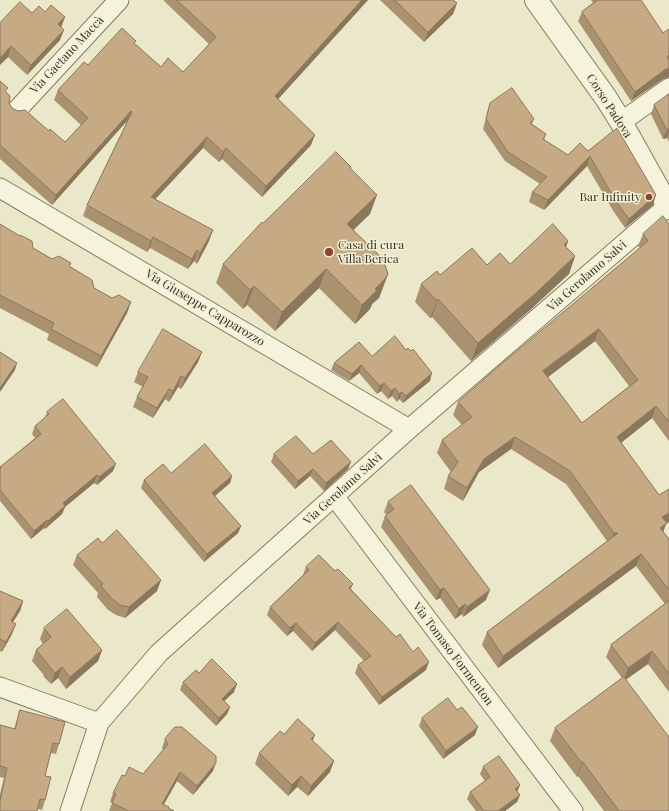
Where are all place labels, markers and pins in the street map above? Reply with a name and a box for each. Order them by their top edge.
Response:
place label: Bar Infinity [580,190,641,204]
marker: Bar Infinity [644,192,654,202]
place label: Casa di cura Villa Berica [338,238,404,266]
marker: Casa di cura Villa Berica [323,246,335,258]

